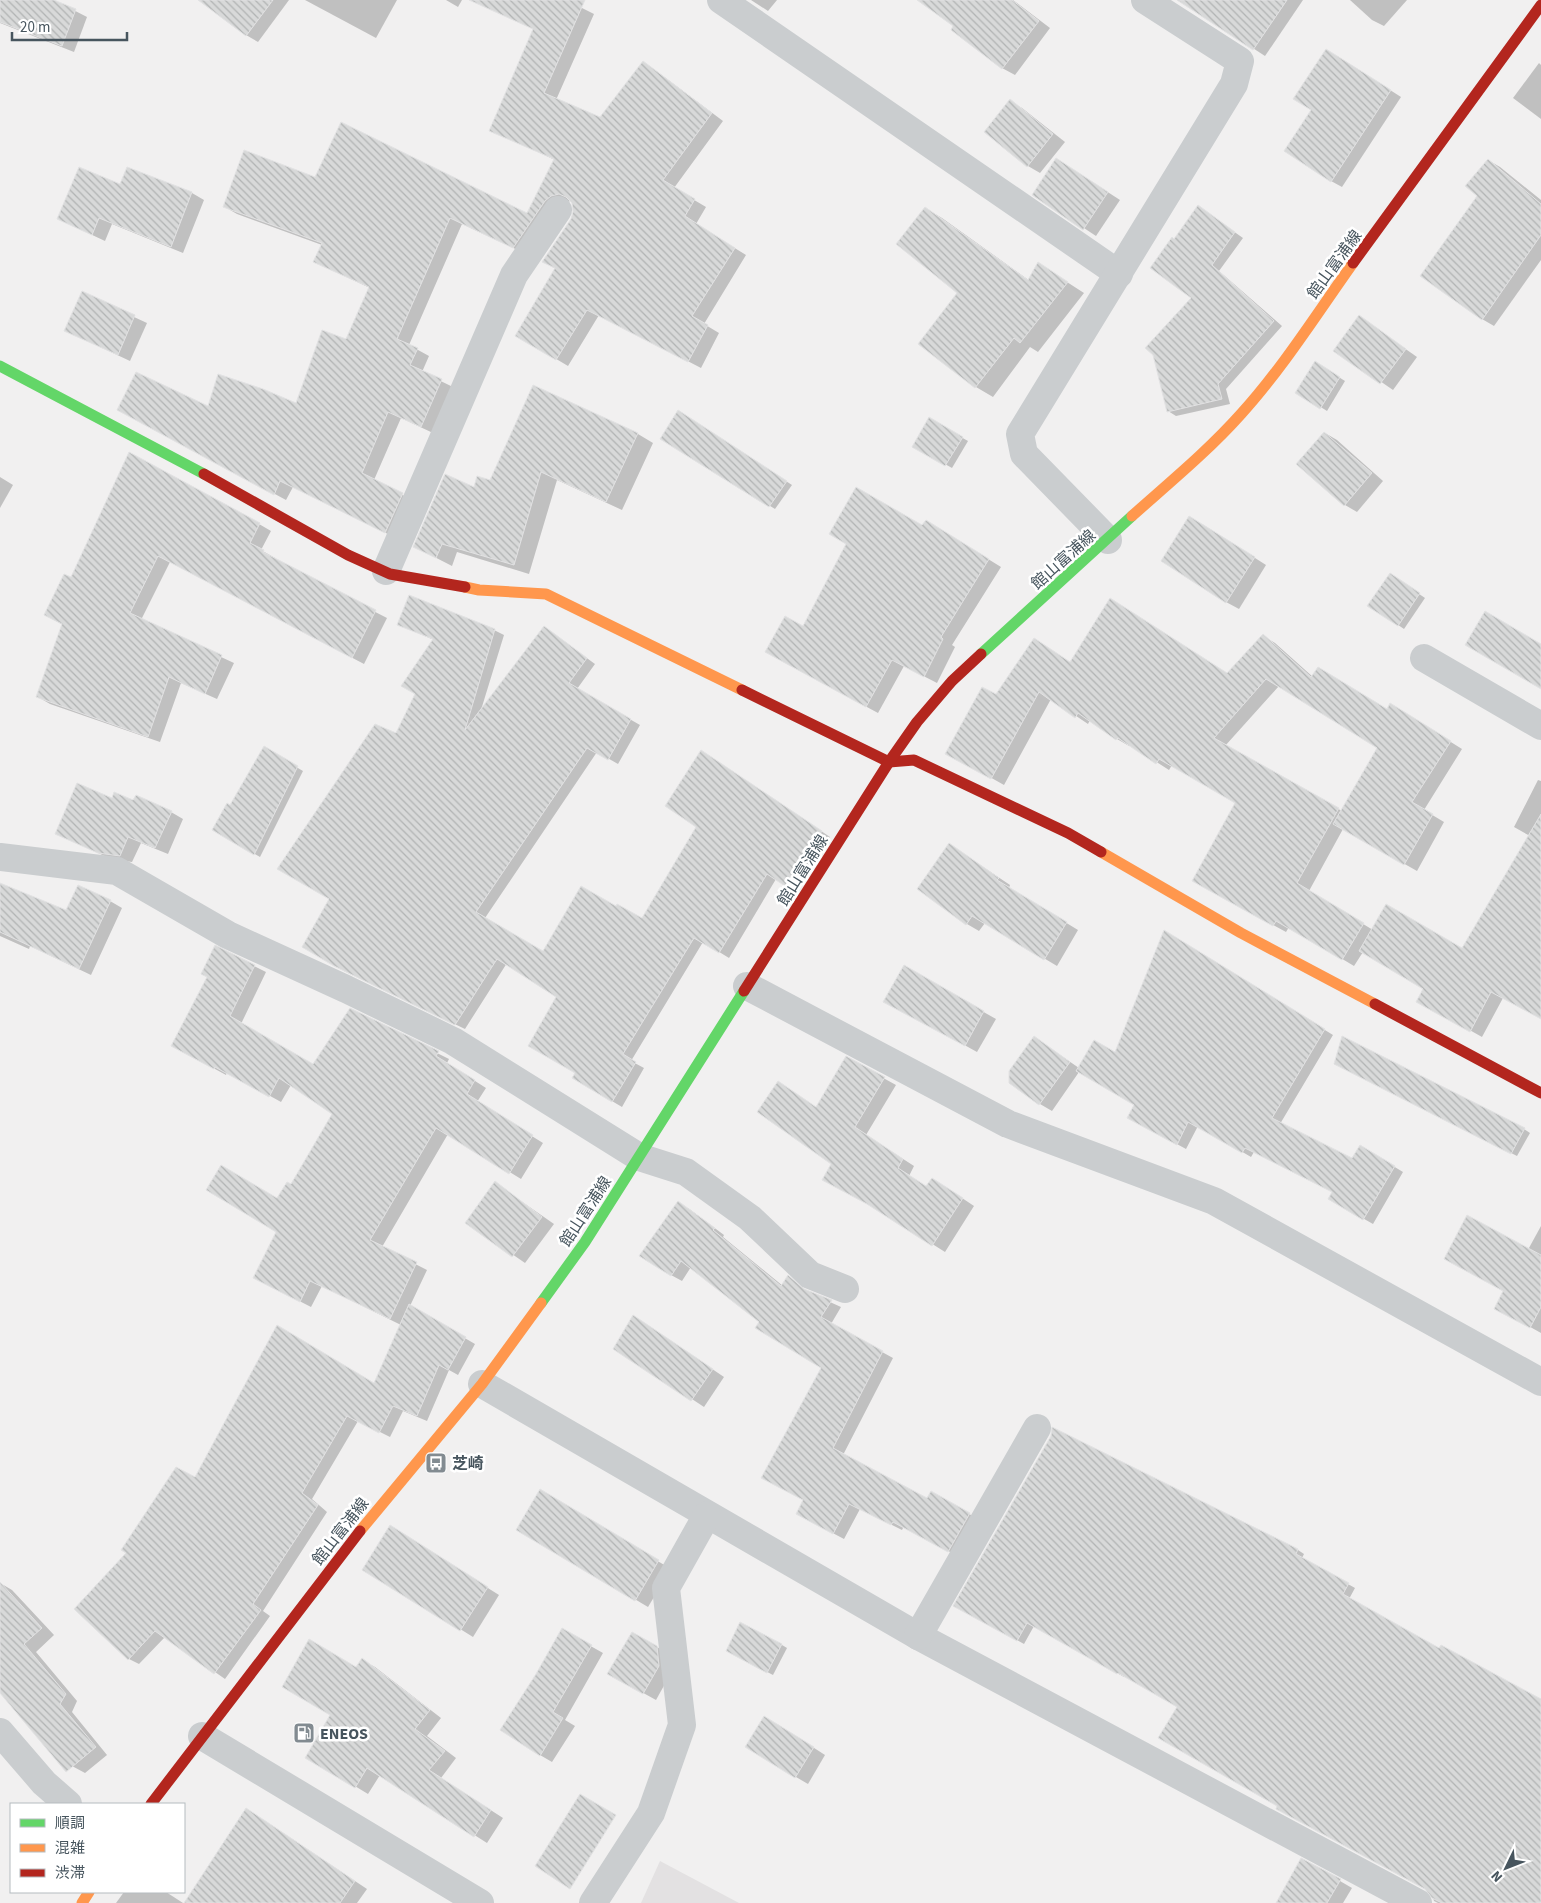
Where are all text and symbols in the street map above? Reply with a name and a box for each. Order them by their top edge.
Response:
scale bar [12,10,128,42]
text: 20 m [20,17,50,38]
street label: 館山富浦線 [1302,226,1367,303]
street label: 館山富浦線 [1027,525,1101,595]
street label: 館山富浦線 [772,831,833,910]
street label: 館山富浦線 [555,1172,617,1251]
bus stop icon: 芝崎 [424,1451,448,1475]
place label: 芝崎 [452,1453,484,1475]
street label: 館山富浦線 [307,1493,374,1570]
fuel station icon: ENEOS [292,1721,316,1745]
place label: ENEOS [320,1723,368,1745]
legend [10,1803,185,1893]
text: 順調 [55,1813,85,1834]
text: 混雑 [55,1838,85,1859]
north arrow [1481,1843,1531,1893]
text: 渋滞 [55,1863,85,1884]
text: N [1487,1866,1508,1886]

